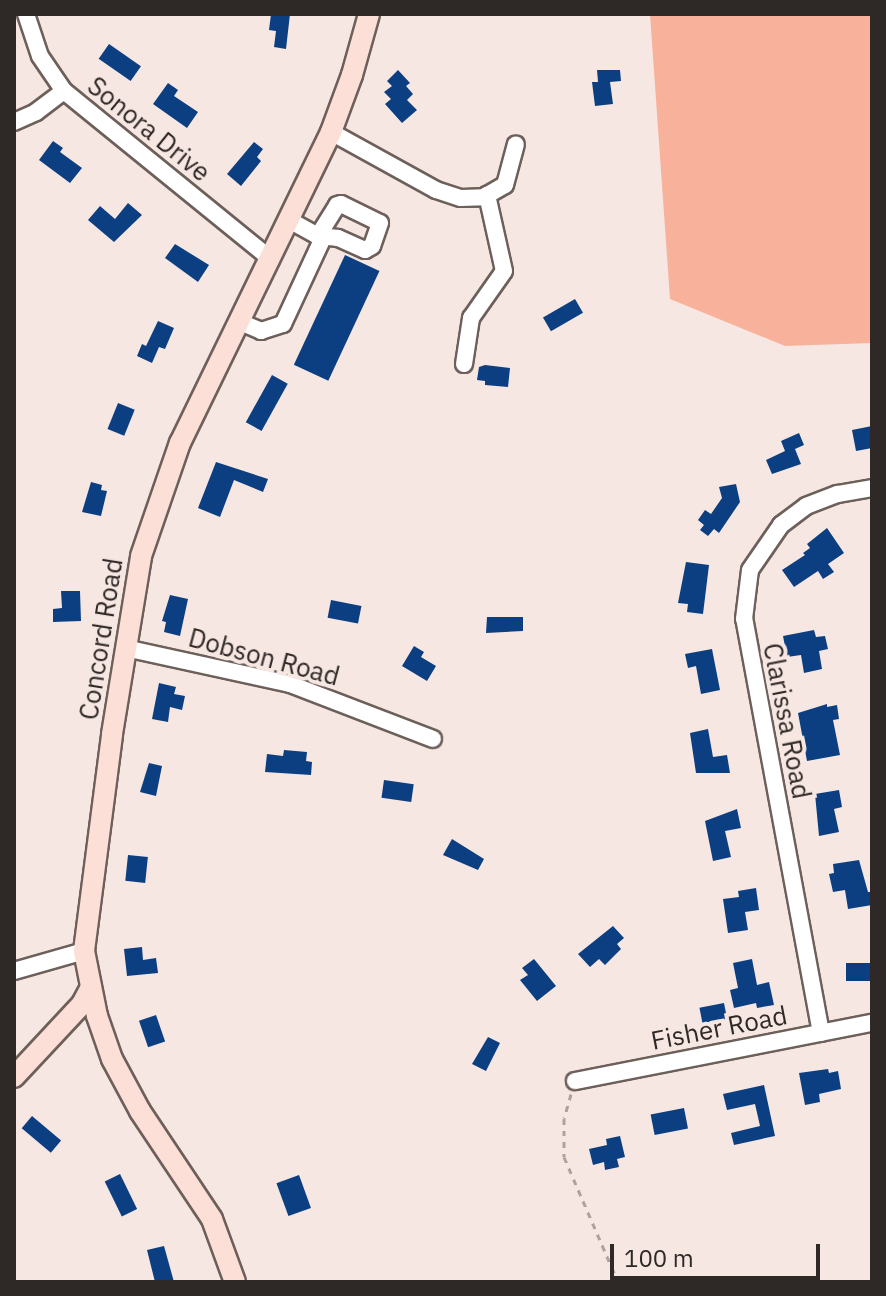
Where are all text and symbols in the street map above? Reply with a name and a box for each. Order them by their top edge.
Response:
street label: Sonora Drive [81,70,217,188]
street label: Concord Road [73,556,129,722]
street label: Dobson Road [185,622,343,692]
street label: Clarissa Road [757,640,817,802]
street label: Fisher Road [648,1000,790,1056]
scale bar [614,1228,824,1278]
text: 100 m [624,1242,694,1274]

